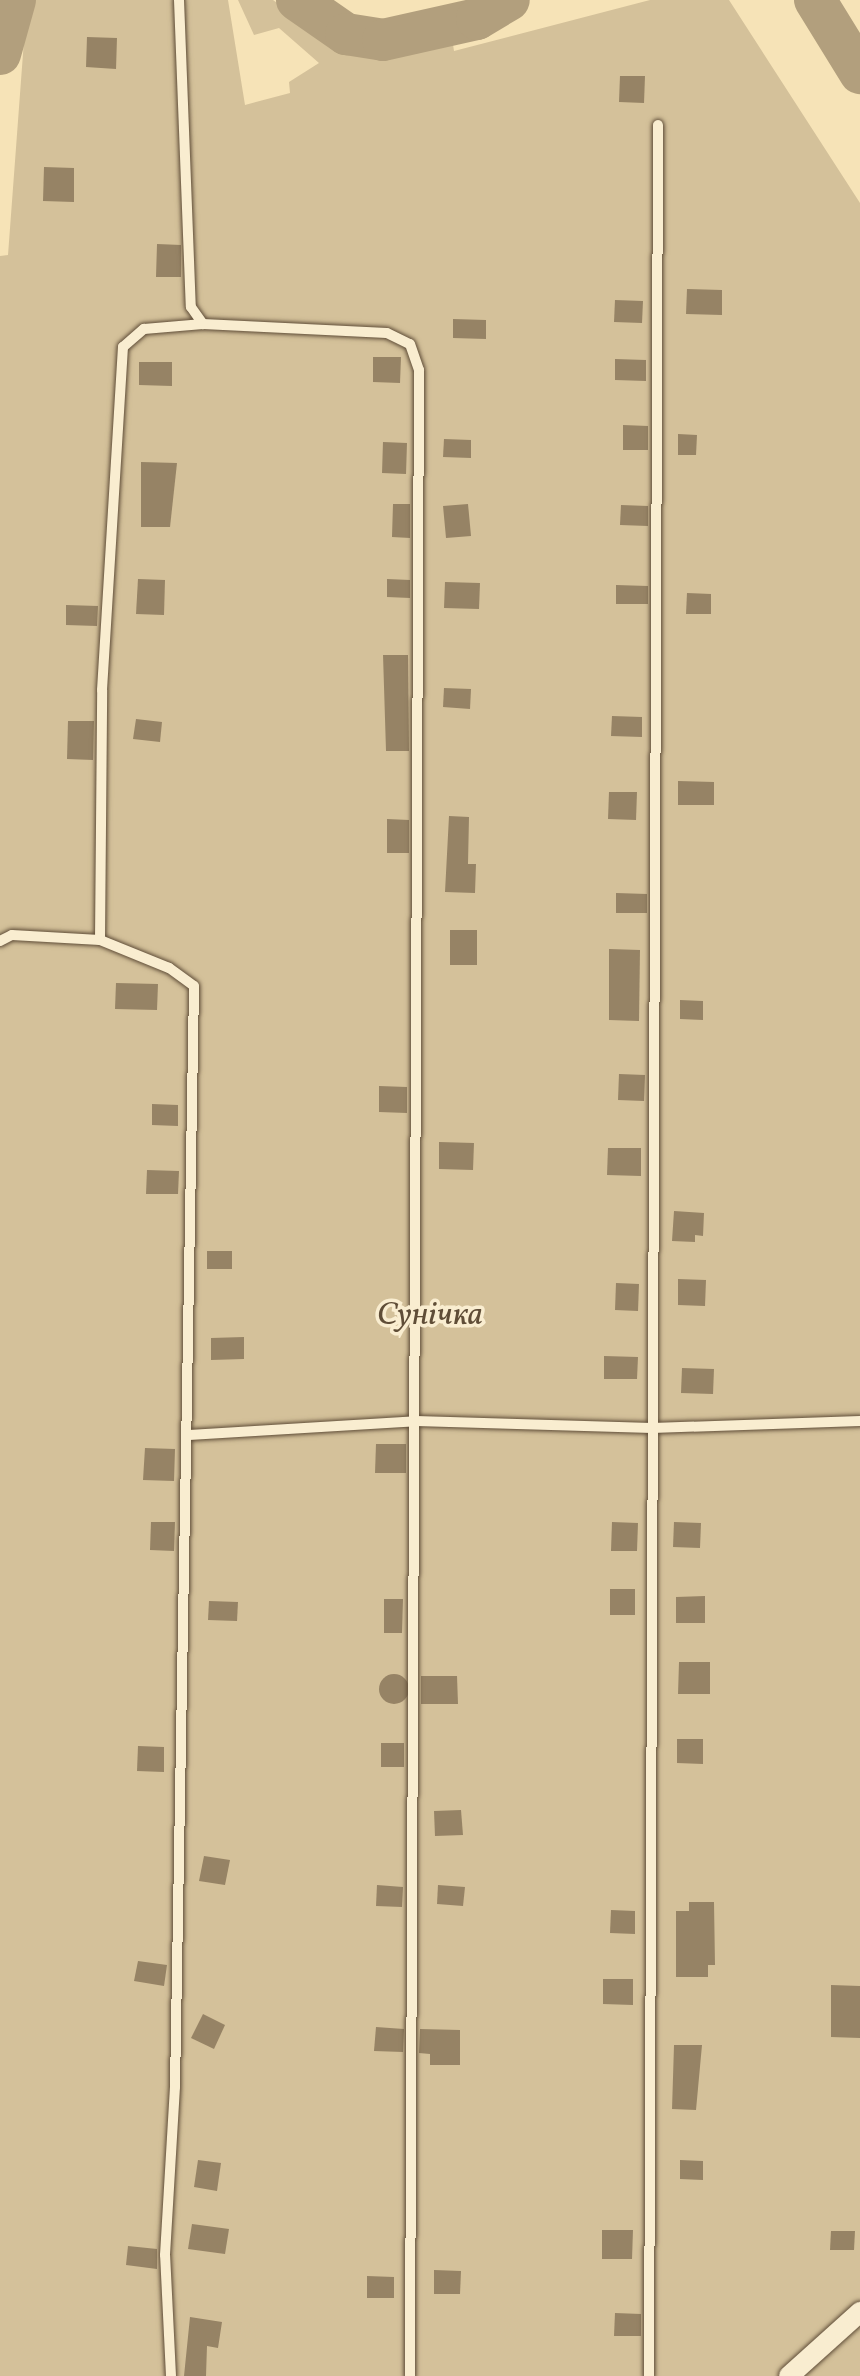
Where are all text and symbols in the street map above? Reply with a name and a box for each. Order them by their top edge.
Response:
park label: Сунічка [377,1297,483,1335]

